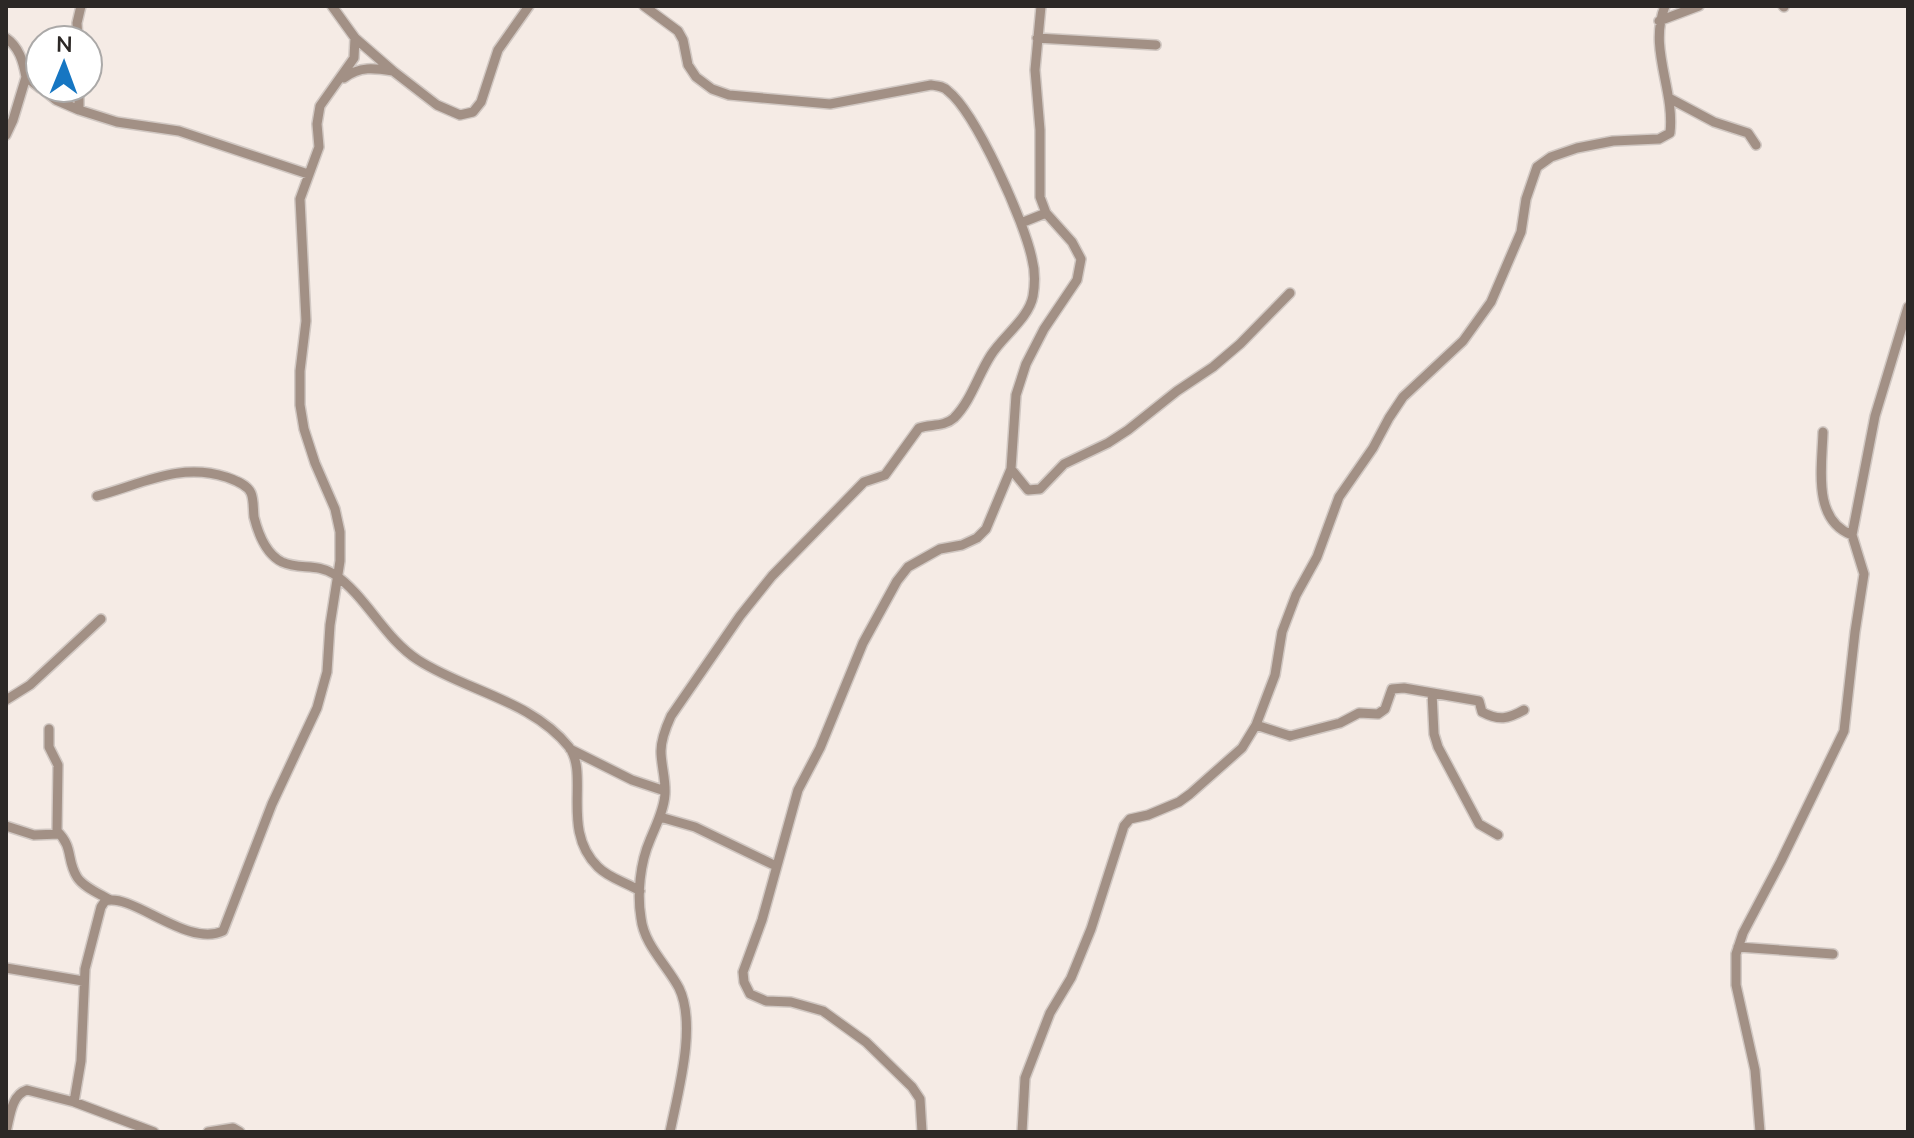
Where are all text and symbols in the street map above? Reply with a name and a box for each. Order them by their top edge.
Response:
north arrow [24,24,104,104]
text: N [56,30,73,60]

